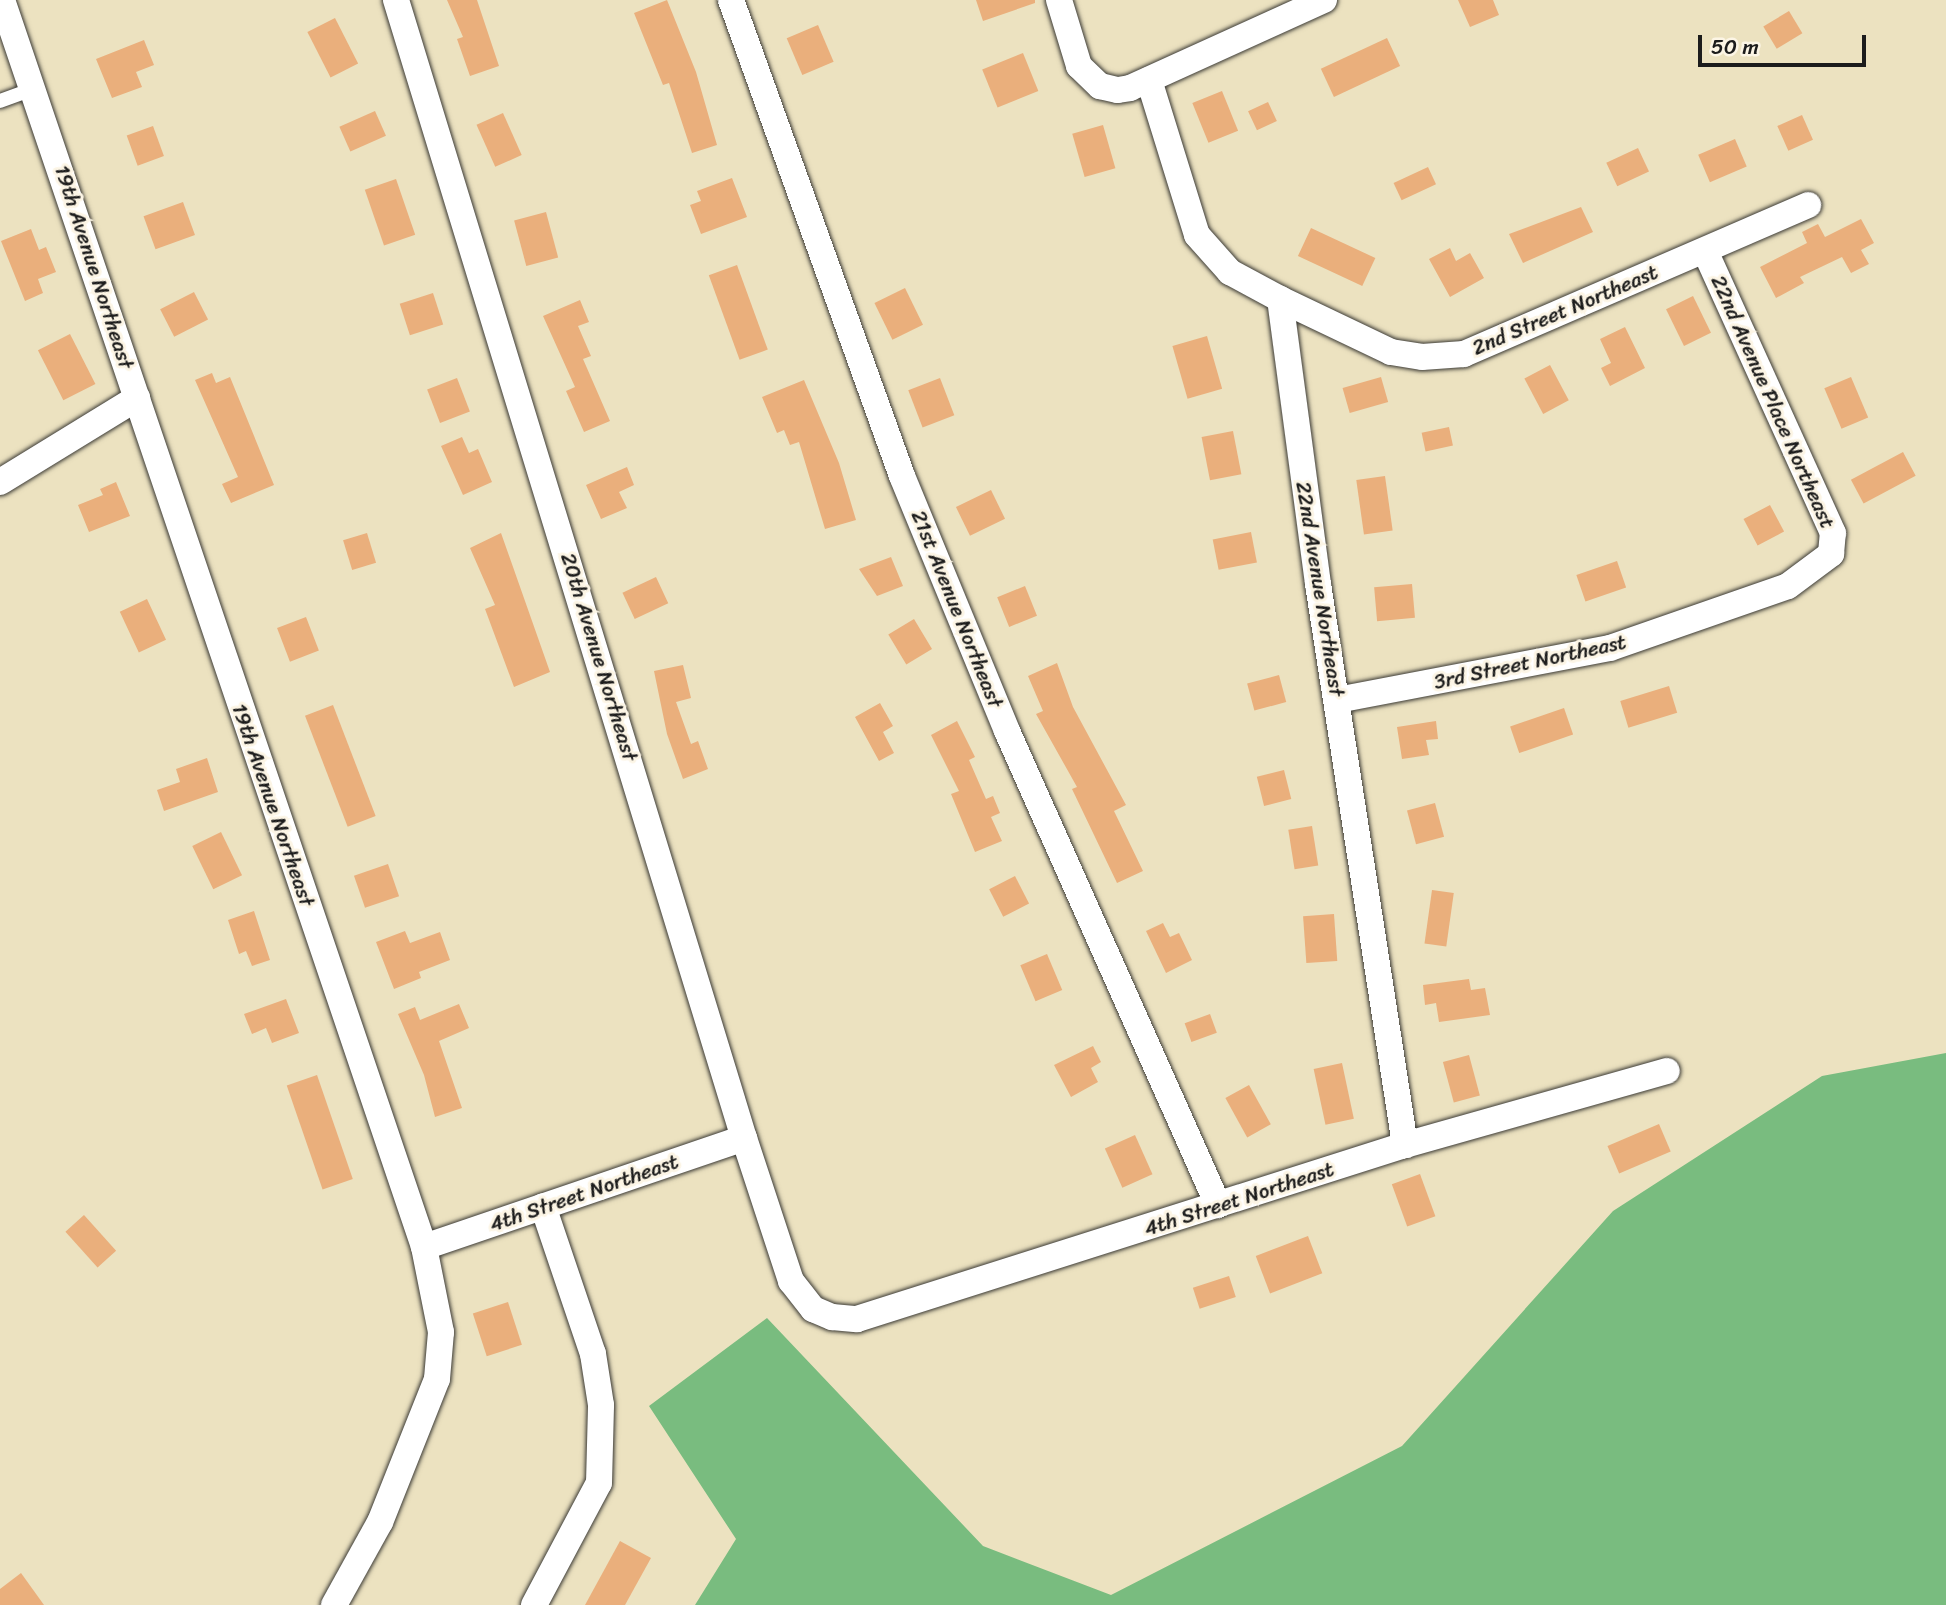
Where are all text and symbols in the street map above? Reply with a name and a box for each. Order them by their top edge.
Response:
scale bar [1701,21,1869,65]
text: 50 m [1711,28,1759,66]
street label: 19th Avenue Northeast [49,161,139,373]
street label: 2nd Street Northeast [1468,259,1662,361]
street label: 22nd Avenue Place Northeast [1706,271,1840,533]
street label: 22nd Avenue Northeast [1290,479,1350,699]
street label: 21st Avenue Northeast [906,506,1008,712]
street label: 20th Avenue Northeast [555,549,643,765]
street label: 3rd Street Northeast [1431,629,1629,695]
street label: 19th Avenue Northeast [226,700,320,910]
street label: 4th Street Northeast [486,1149,682,1237]
street label: 4th Street Northeast [1140,1156,1338,1242]

